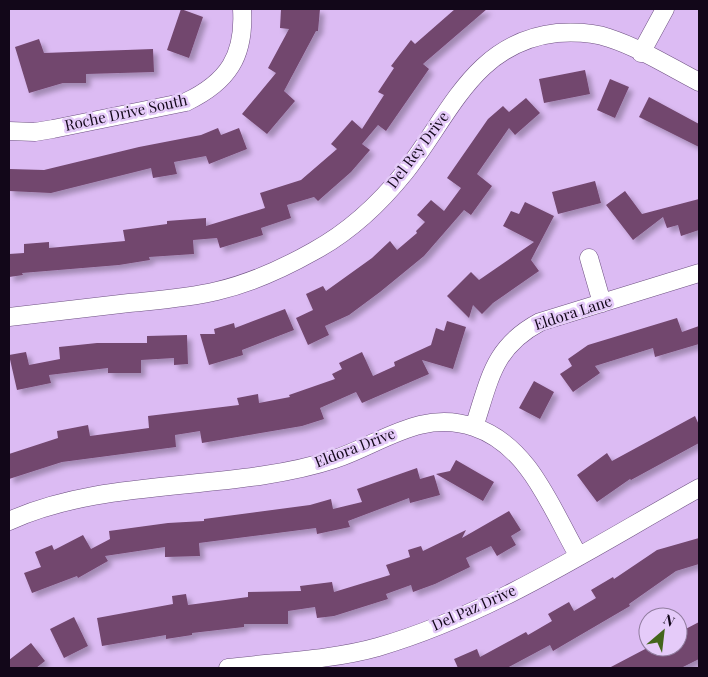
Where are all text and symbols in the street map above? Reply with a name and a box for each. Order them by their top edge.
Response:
street label: Roche Drive South [63,89,189,135]
street label: Del Rey Drive [382,107,453,192]
street label: Eldora Lane [531,290,614,334]
street label: Eldora Drive [312,423,398,472]
street label: Del Paz Drive [428,580,519,635]
north arrow [638,607,688,657]
text: N [660,609,678,631]

